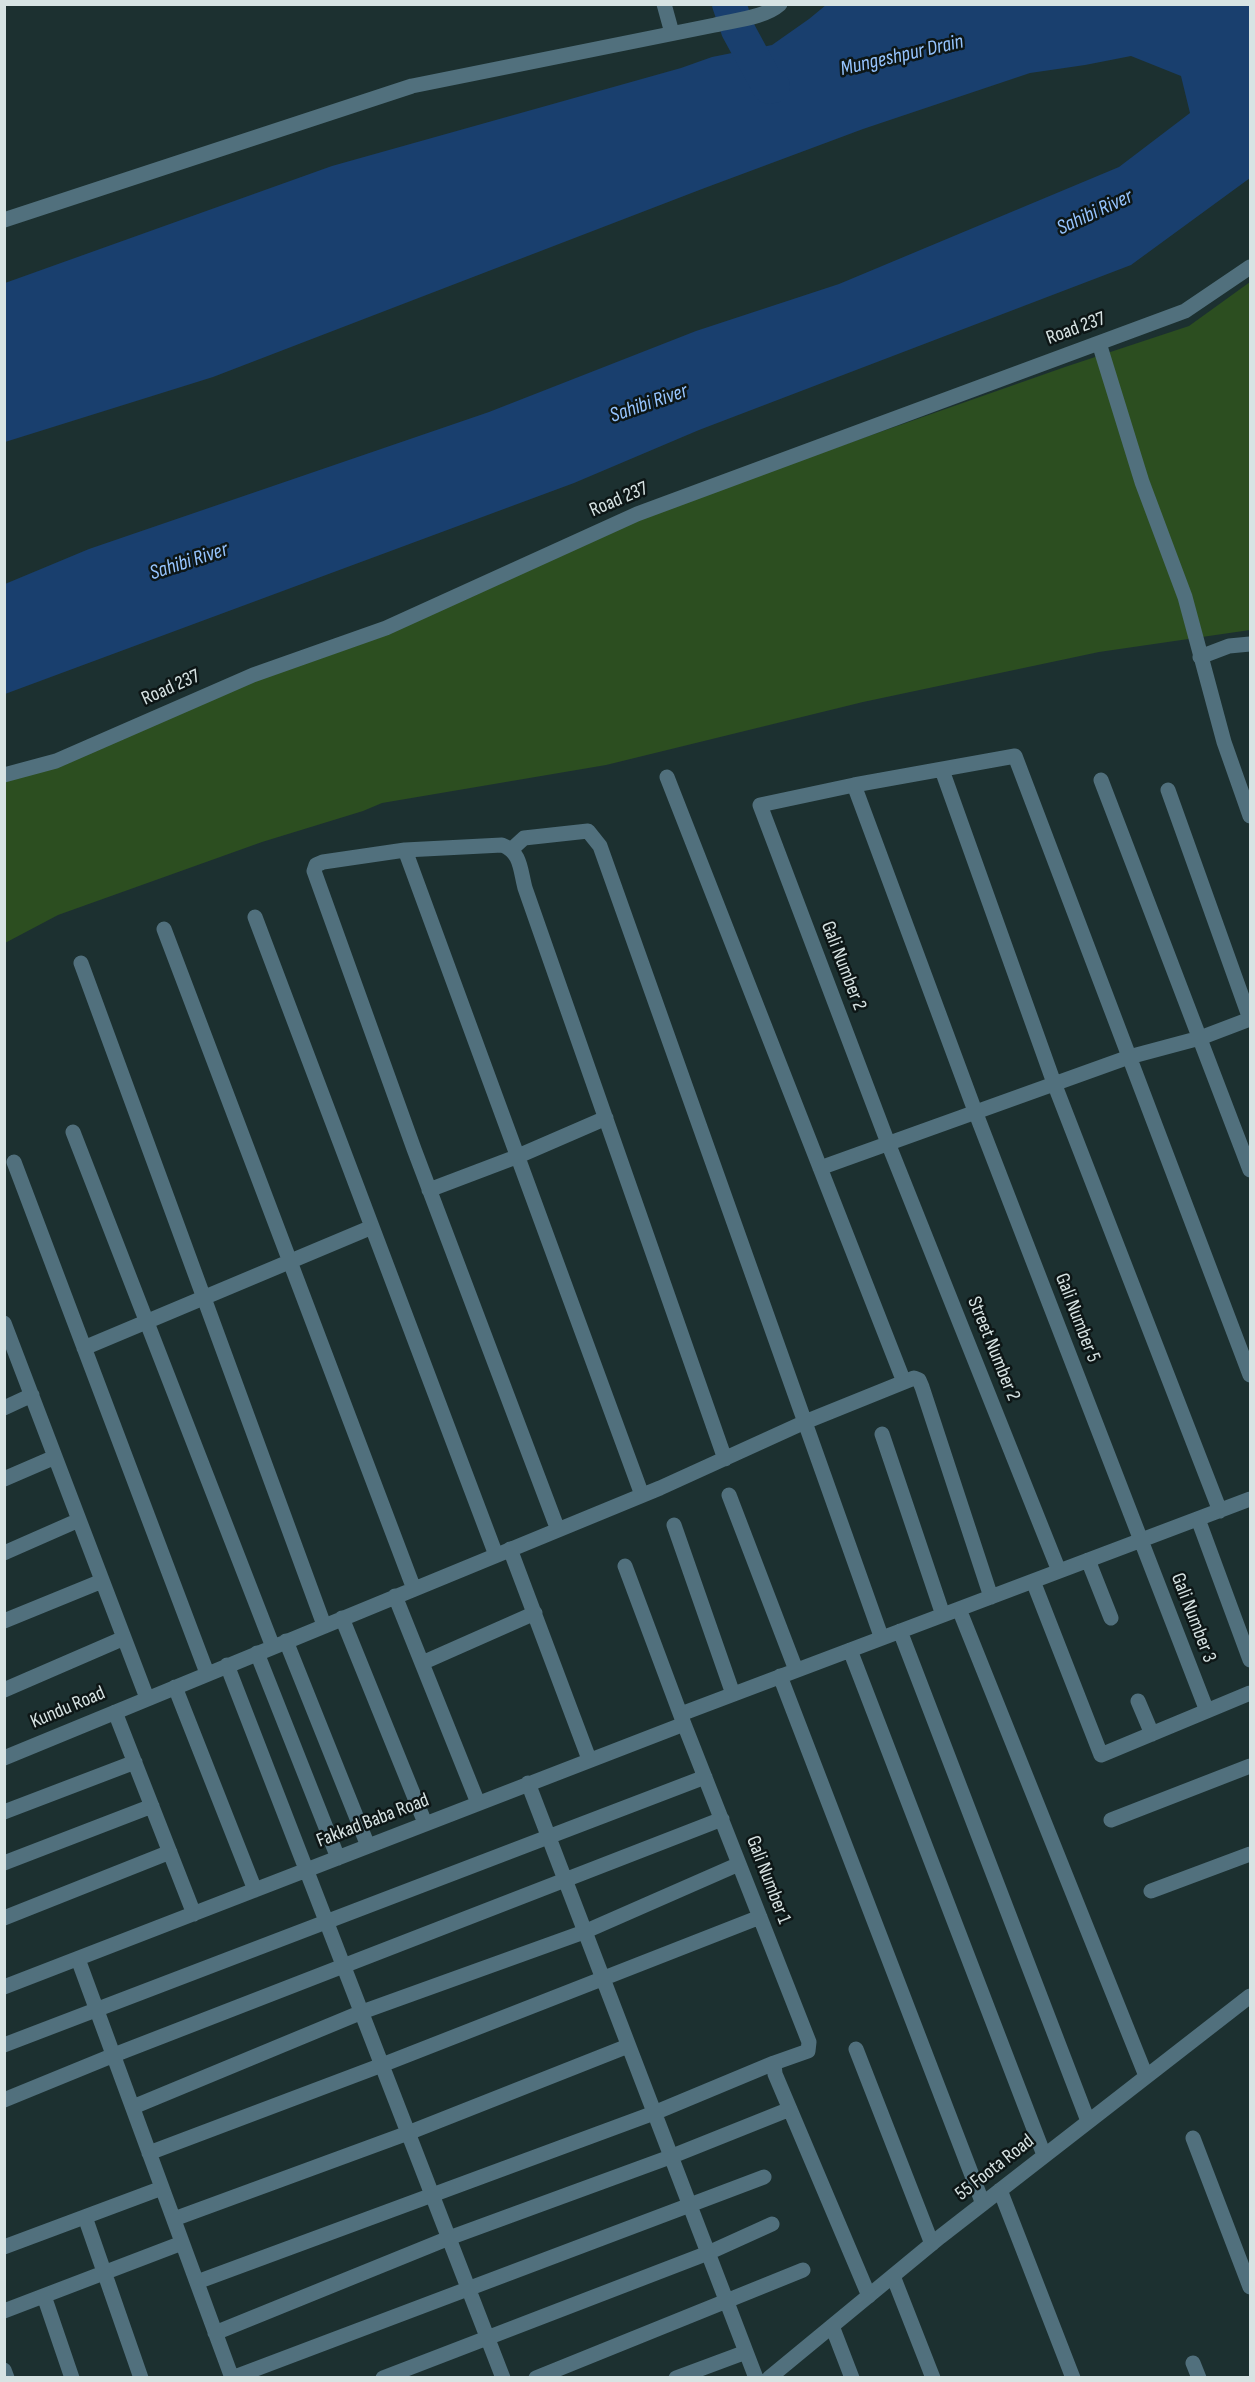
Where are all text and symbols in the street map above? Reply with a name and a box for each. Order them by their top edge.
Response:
water label: Mungeshpur Drain [838,30,966,82]
water label: Sahibi River [1053,185,1137,241]
street label: Road 237 [1043,307,1109,351]
water label: Sahibi River [607,379,691,429]
street label: Road 237 [586,477,652,523]
water label: Sahibi River [147,538,231,586]
street label: Road 237 [138,665,204,711]
street label: Gali Number 2 [815,918,871,1014]
street label: Gali Number 5 [1049,1270,1105,1366]
street label: Street Number 2 [961,1293,1025,1405]
street label: Gali Number 3 [1165,1570,1221,1666]
street label: Kundu Road [27,1682,109,1734]
street label: Fakkad Baba Road [313,1789,433,1853]
street label: Gali Number 1 [740,1833,796,1927]
street label: 55 Foota Road [951,2130,1039,2206]

